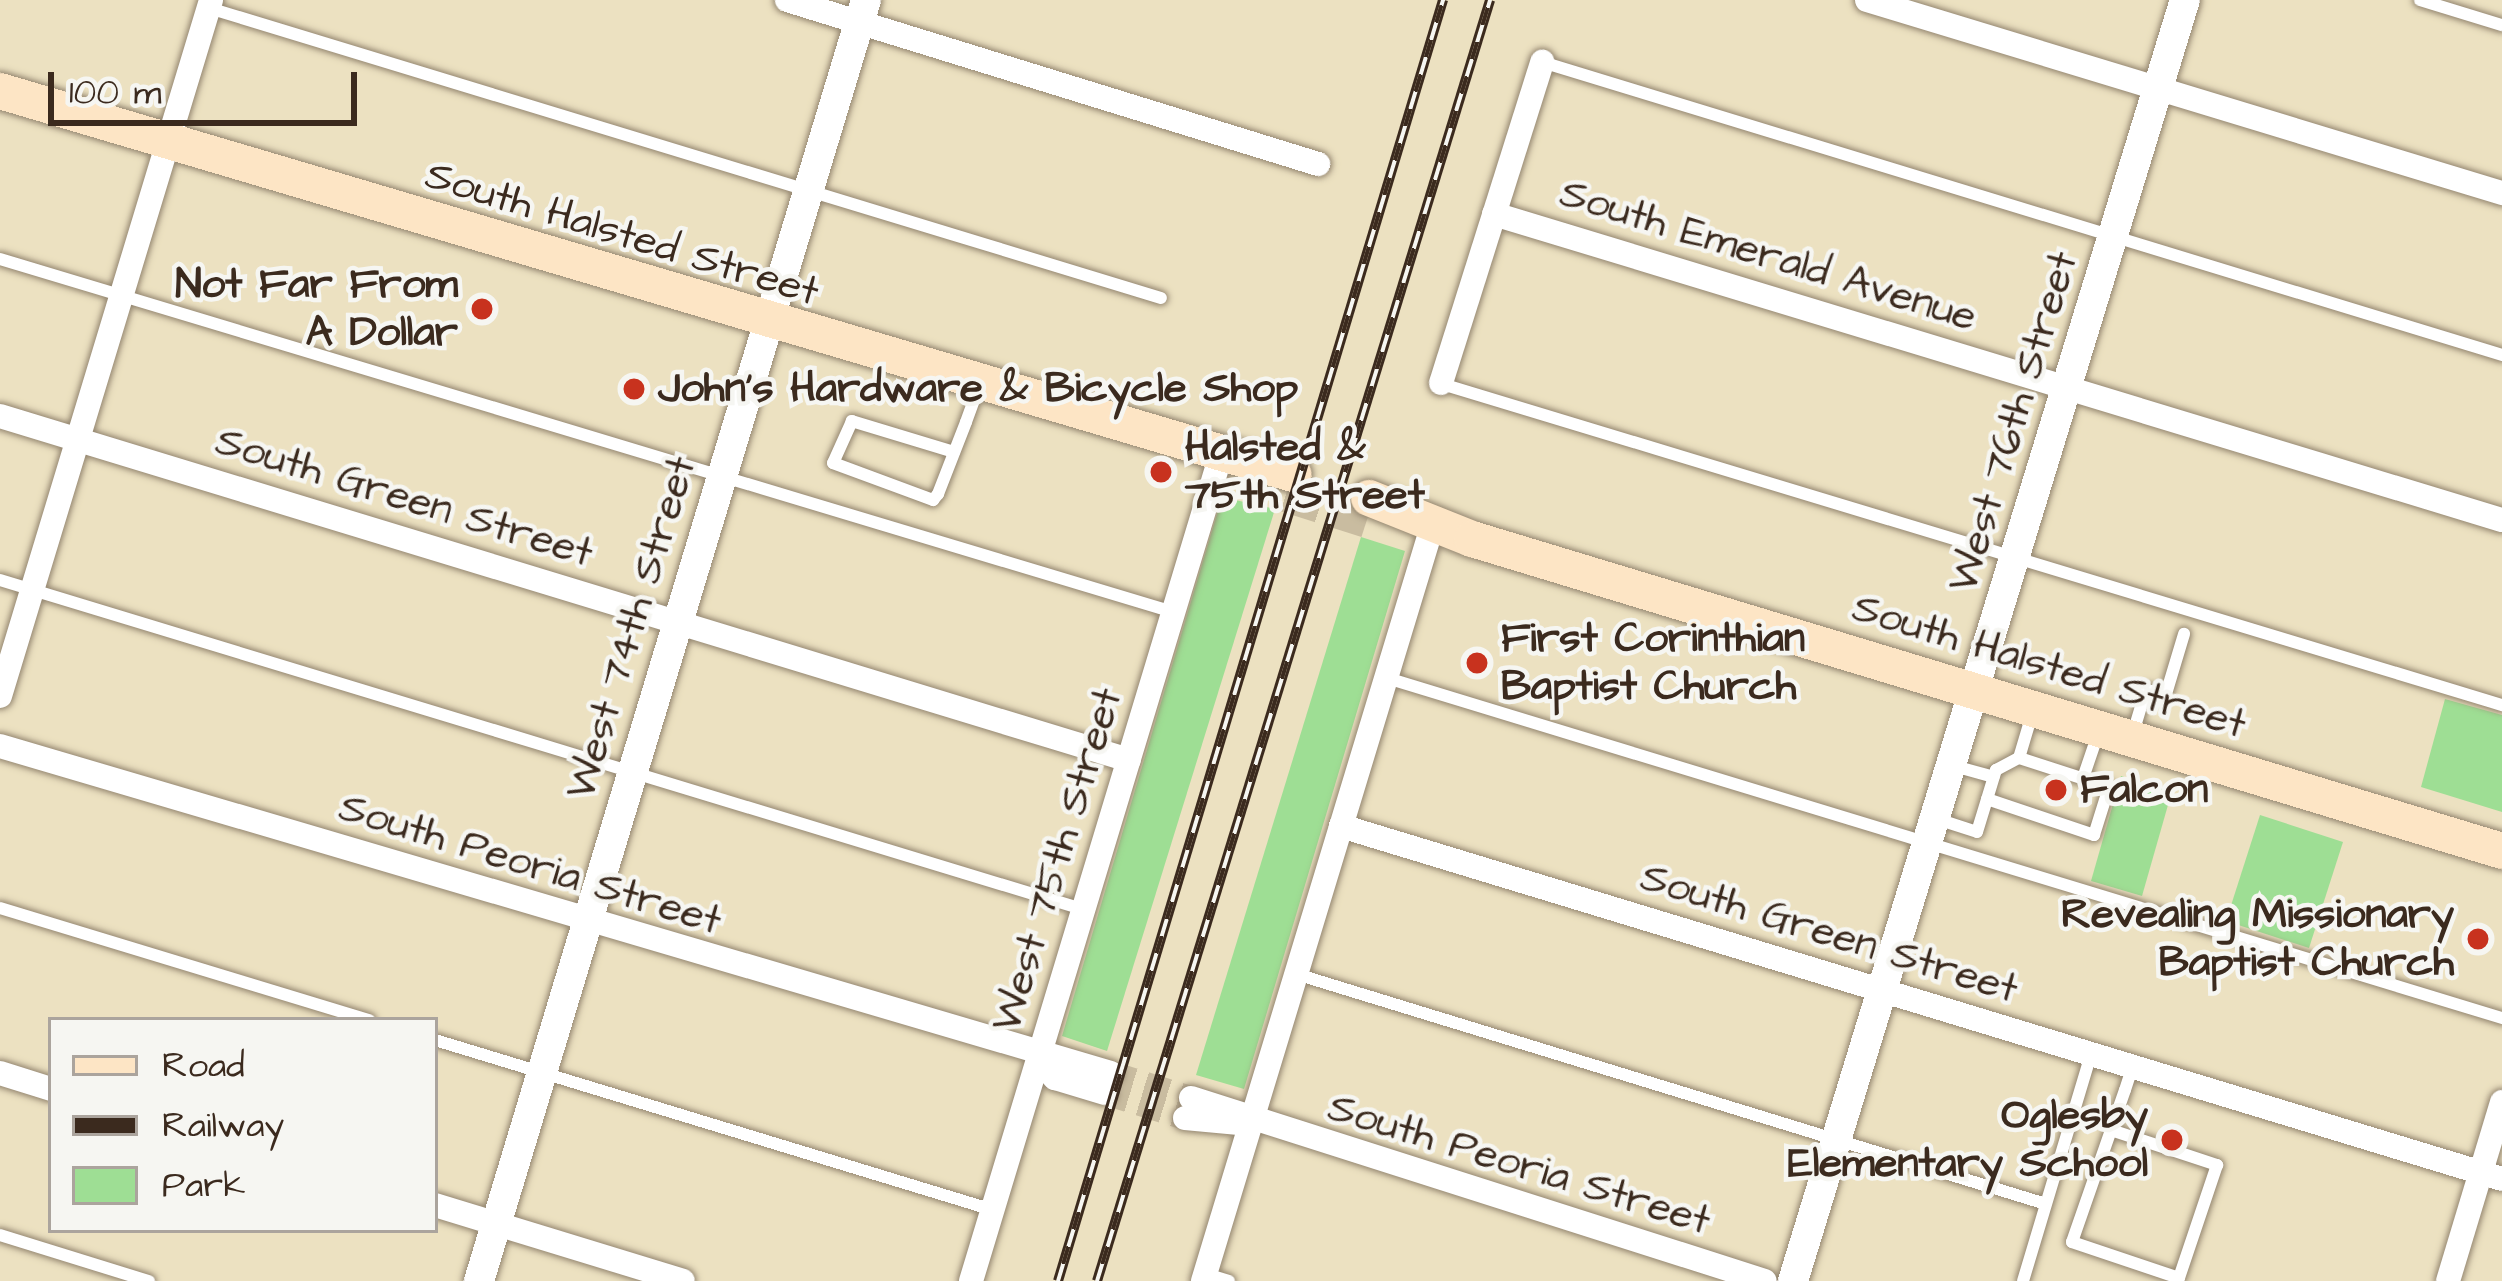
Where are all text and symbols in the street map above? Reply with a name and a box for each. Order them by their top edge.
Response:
scale bar [54,48,363,122]
text: 100 m [69,67,161,118]
street label: South Halsted Street [419,150,825,318]
street label: South Emerald Avenue [1554,169,1982,343]
street label: West 76th Street [1938,246,2090,598]
place label: Not Far From A Dollar [175,260,458,358]
marker: Not Far From A Dollar [469,296,495,322]
place label: John's Hardware & Bicycle Shop [658,364,1298,414]
marker: John's Hardware & Bicycle Shop [621,376,647,402]
street label: South Green Street [209,417,599,579]
place label: Halsted & 75th Street [1185,423,1425,522]
street label: West 74th Street [556,451,708,805]
marker: Halsted & 75th Street [1148,459,1174,485]
street label: South Halsted Street [1846,583,2252,751]
place label: First Corinthian Baptist Church [1501,614,1805,712]
marker: First Corinthian Baptist Church [1464,650,1490,676]
street label: West 75th Street [982,682,1134,1038]
place label: Falcon [2080,765,2208,815]
marker: Falcon [2043,777,2069,803]
street label: South Peoria Street [333,783,727,947]
street label: South Green Street [1634,853,2024,1015]
place label: Revealing Missionary Baptist Church [2061,890,2454,988]
marker: Revealing Missionary Baptist Church [2465,926,2491,952]
legend [48,1017,438,1233]
text: Road [162,1040,245,1091]
street label: South Peoria Street [1322,1083,1716,1247]
place label: Oglesby Elementary School [1788,1091,2148,1190]
text: Railway [162,1100,284,1151]
marker: Oglesby Elementary School [2159,1127,2185,1153]
text: Park [162,1160,245,1211]

